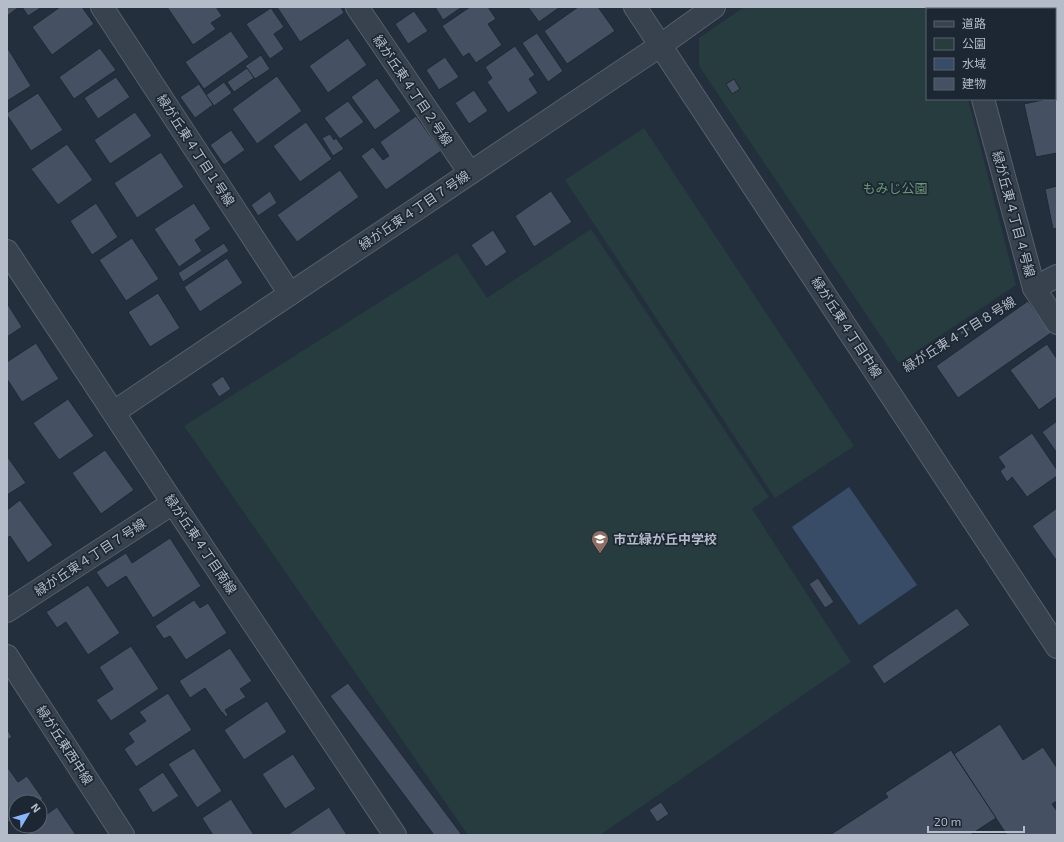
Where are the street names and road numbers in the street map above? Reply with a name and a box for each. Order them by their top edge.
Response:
street label: 緑が丘東４丁目２号線 [370,32,456,148]
street label: 緑が丘東４丁目１号線 [154,91,238,209]
street label: 緑が丘東４丁目４号線 [989,149,1039,279]
street label: 緑が丘東４丁目７号線 [356,167,472,253]
street label: 緑が丘東４丁目中線 [808,274,886,380]
street label: 緑が丘東４丁目８号線 [900,293,1018,375]
street label: 緑が丘東４丁目南線 [162,491,240,597]
street label: 緑が丘東４丁目７号線 [31,515,149,599]
street label: 緑が丘東西中線 [34,702,96,788]

